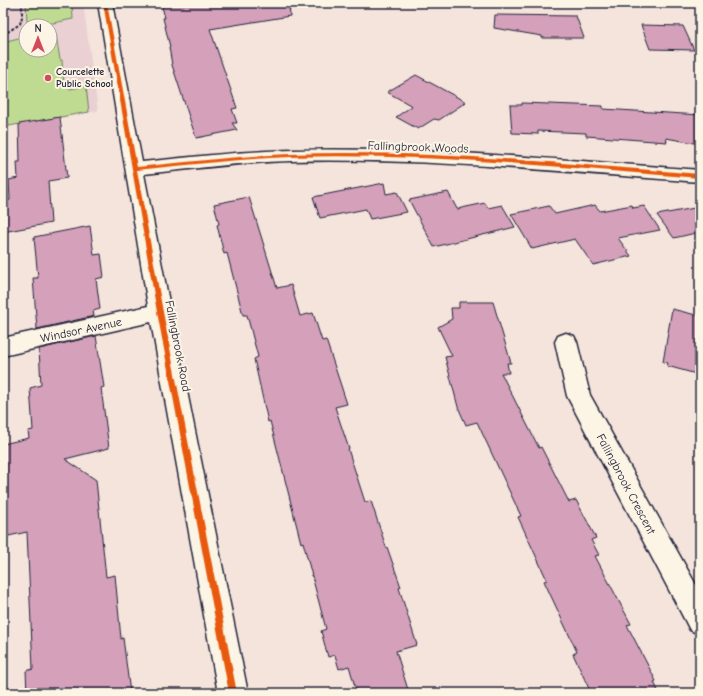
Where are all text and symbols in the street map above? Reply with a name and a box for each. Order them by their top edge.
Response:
north arrow [18,18,58,58]
text: N [34,22,42,35]
place label: Courcelette Public School [56,66,113,90]
marker: Courcelette Public School [43,73,53,83]
street label: Fallingbrook Woods [367,138,469,156]
street label: Fallingbrook Road [162,299,194,393]
street label: Windsor Avenue [39,315,123,345]
street label: Fallingbrook Crescent [594,431,659,537]

